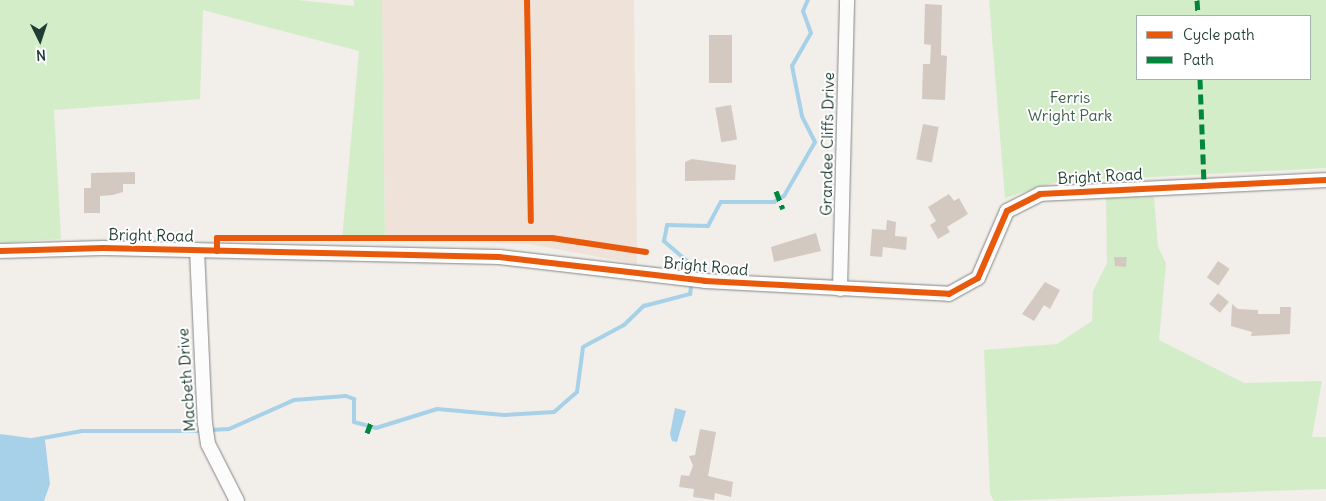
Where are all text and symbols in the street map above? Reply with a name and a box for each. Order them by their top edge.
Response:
north arrow [15,15,65,65]
legend [1136,15,1311,80]
text: Cycle path [1183,25,1255,44]
text: N [36,46,47,64]
text: Path [1183,50,1214,69]
street label: Grandee Cliffs Drive [816,72,838,216]
park label: Ferris Wright Park [1028,87,1112,125]
street label: Bright Road [1057,164,1143,188]
street label: Bright Road [108,225,194,245]
street label: Bright Road [663,253,749,279]
street label: Macbeth Drive [173,328,199,432]

